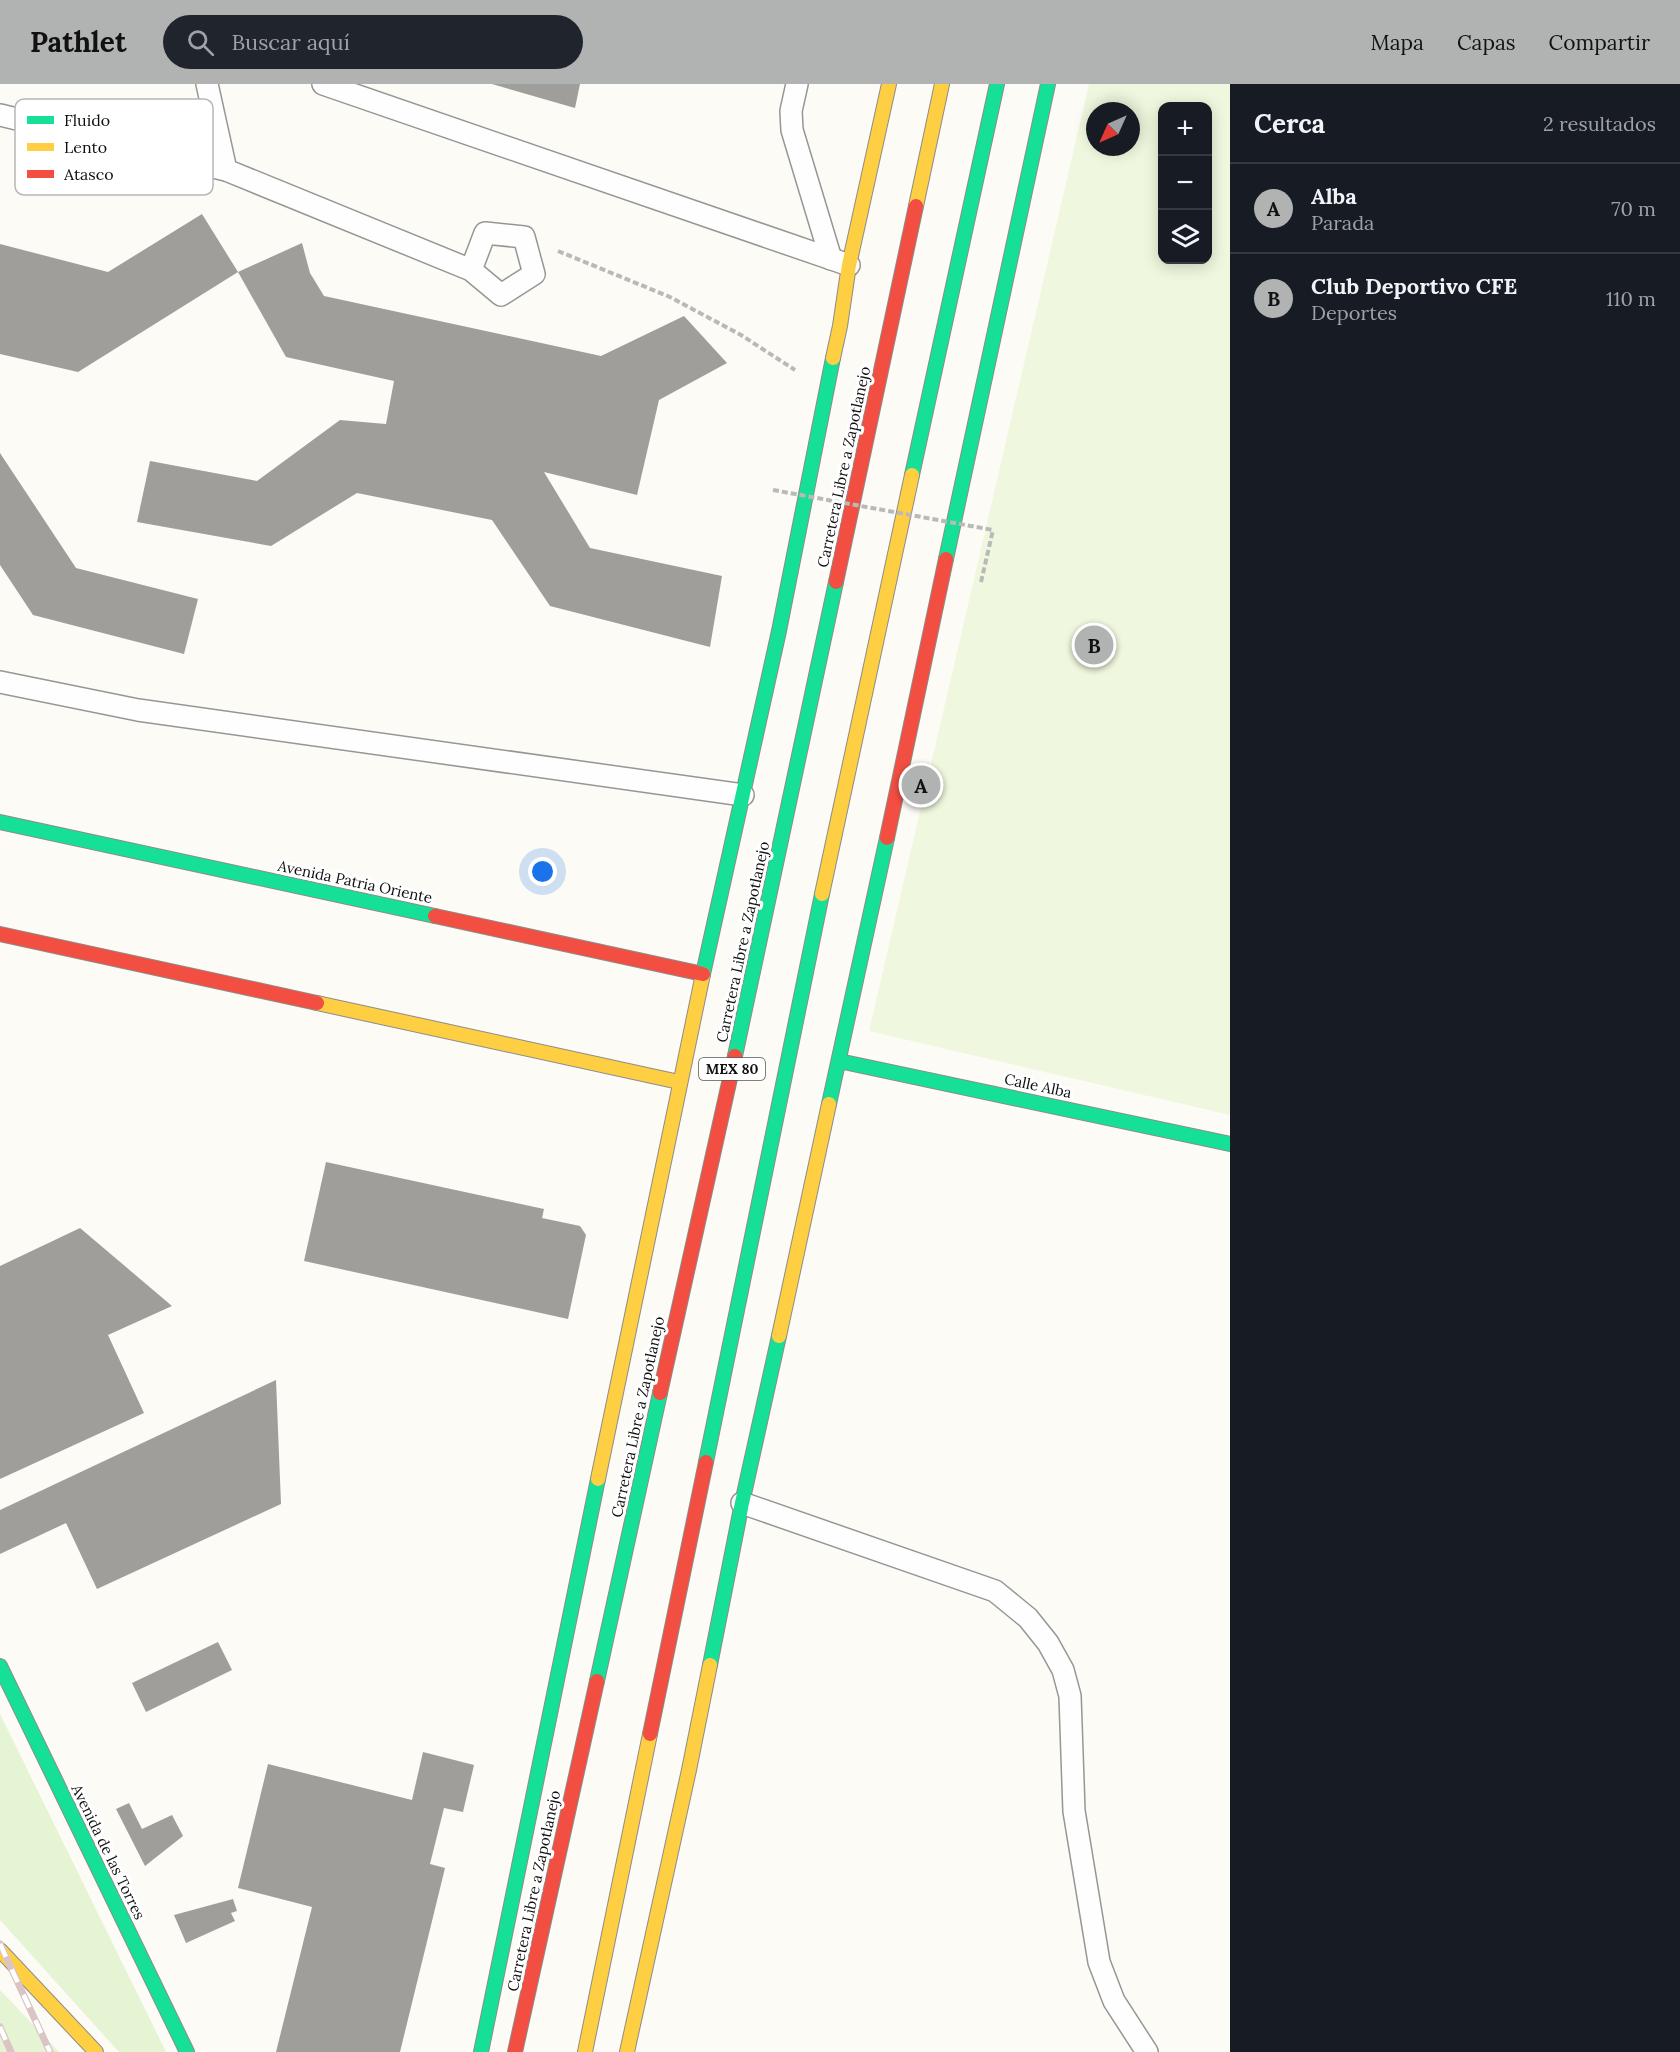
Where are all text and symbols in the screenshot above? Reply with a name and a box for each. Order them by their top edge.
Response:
search box [163,15,583,69]
text: Pathlet [30,24,127,60]
icon: search [184,26,217,59]
text: Buscar aquí [232,28,350,56]
text: Mapa [1370,29,1424,56]
text: Capas [1457,29,1516,56]
text: Compartir [1549,29,1650,56]
legend [15,99,213,195]
north arrow [1086,102,1140,156]
map controls [1158,102,1212,264]
button: + [1158,102,1212,156]
text: Cerca [1254,107,1325,140]
text: Fluido [64,110,110,130]
text: 2 resultados [1543,111,1656,136]
text: Lento [64,137,107,157]
button: − [1158,156,1212,210]
text: Atasco [63,164,114,184]
text: Alba [1311,182,1357,210]
text: A [1267,196,1280,221]
text: 70 m [1611,196,1656,221]
button: layers [1158,210,1212,264]
text: Parada [1311,210,1374,235]
text: Club Deportivo CFE [1311,272,1517,300]
text: B [1267,286,1280,311]
text: 110 m [1606,286,1656,311]
text: Deportes [1311,300,1397,325]
street label: Carretera Libre a Zapotlanejo [813,364,874,569]
pin: B [1074,622,1114,668]
pin: A [902,762,940,808]
street label: Carretera Libre a Zapotlanejo [712,839,773,1044]
street label: Avenida Patria Oriente [275,856,434,907]
your location [528,857,557,886]
road number: MEX 80 [699,1058,765,1080]
street label: Calle Alba [1003,1069,1074,1102]
street label: Carretera Libre a Zapotlanejo [607,1314,668,1519]
street label: Avenida de las Torres [67,1780,149,1923]
street label: Carretera Libre a Zapotlanejo [503,1788,564,1993]

